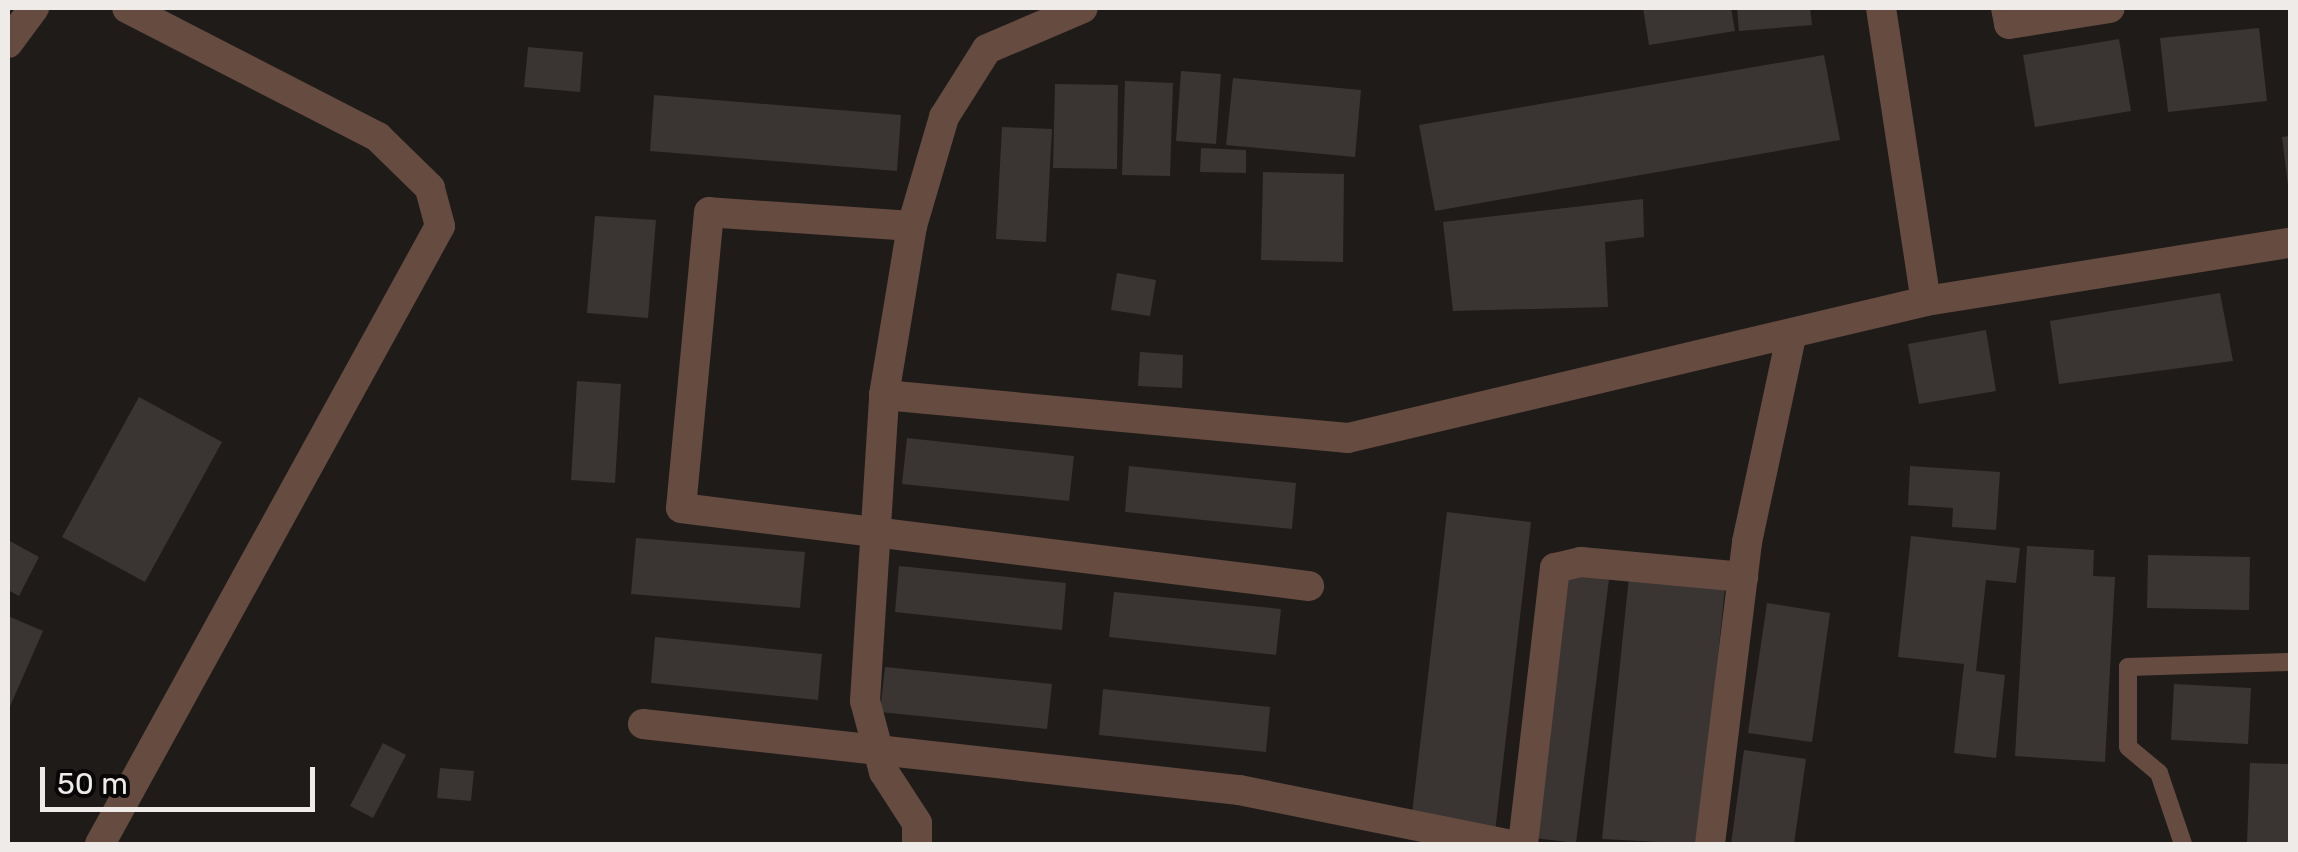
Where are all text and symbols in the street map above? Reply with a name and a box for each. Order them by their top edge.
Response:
scale bar [45,747,320,809]
text: 50 m [57,766,128,802]

